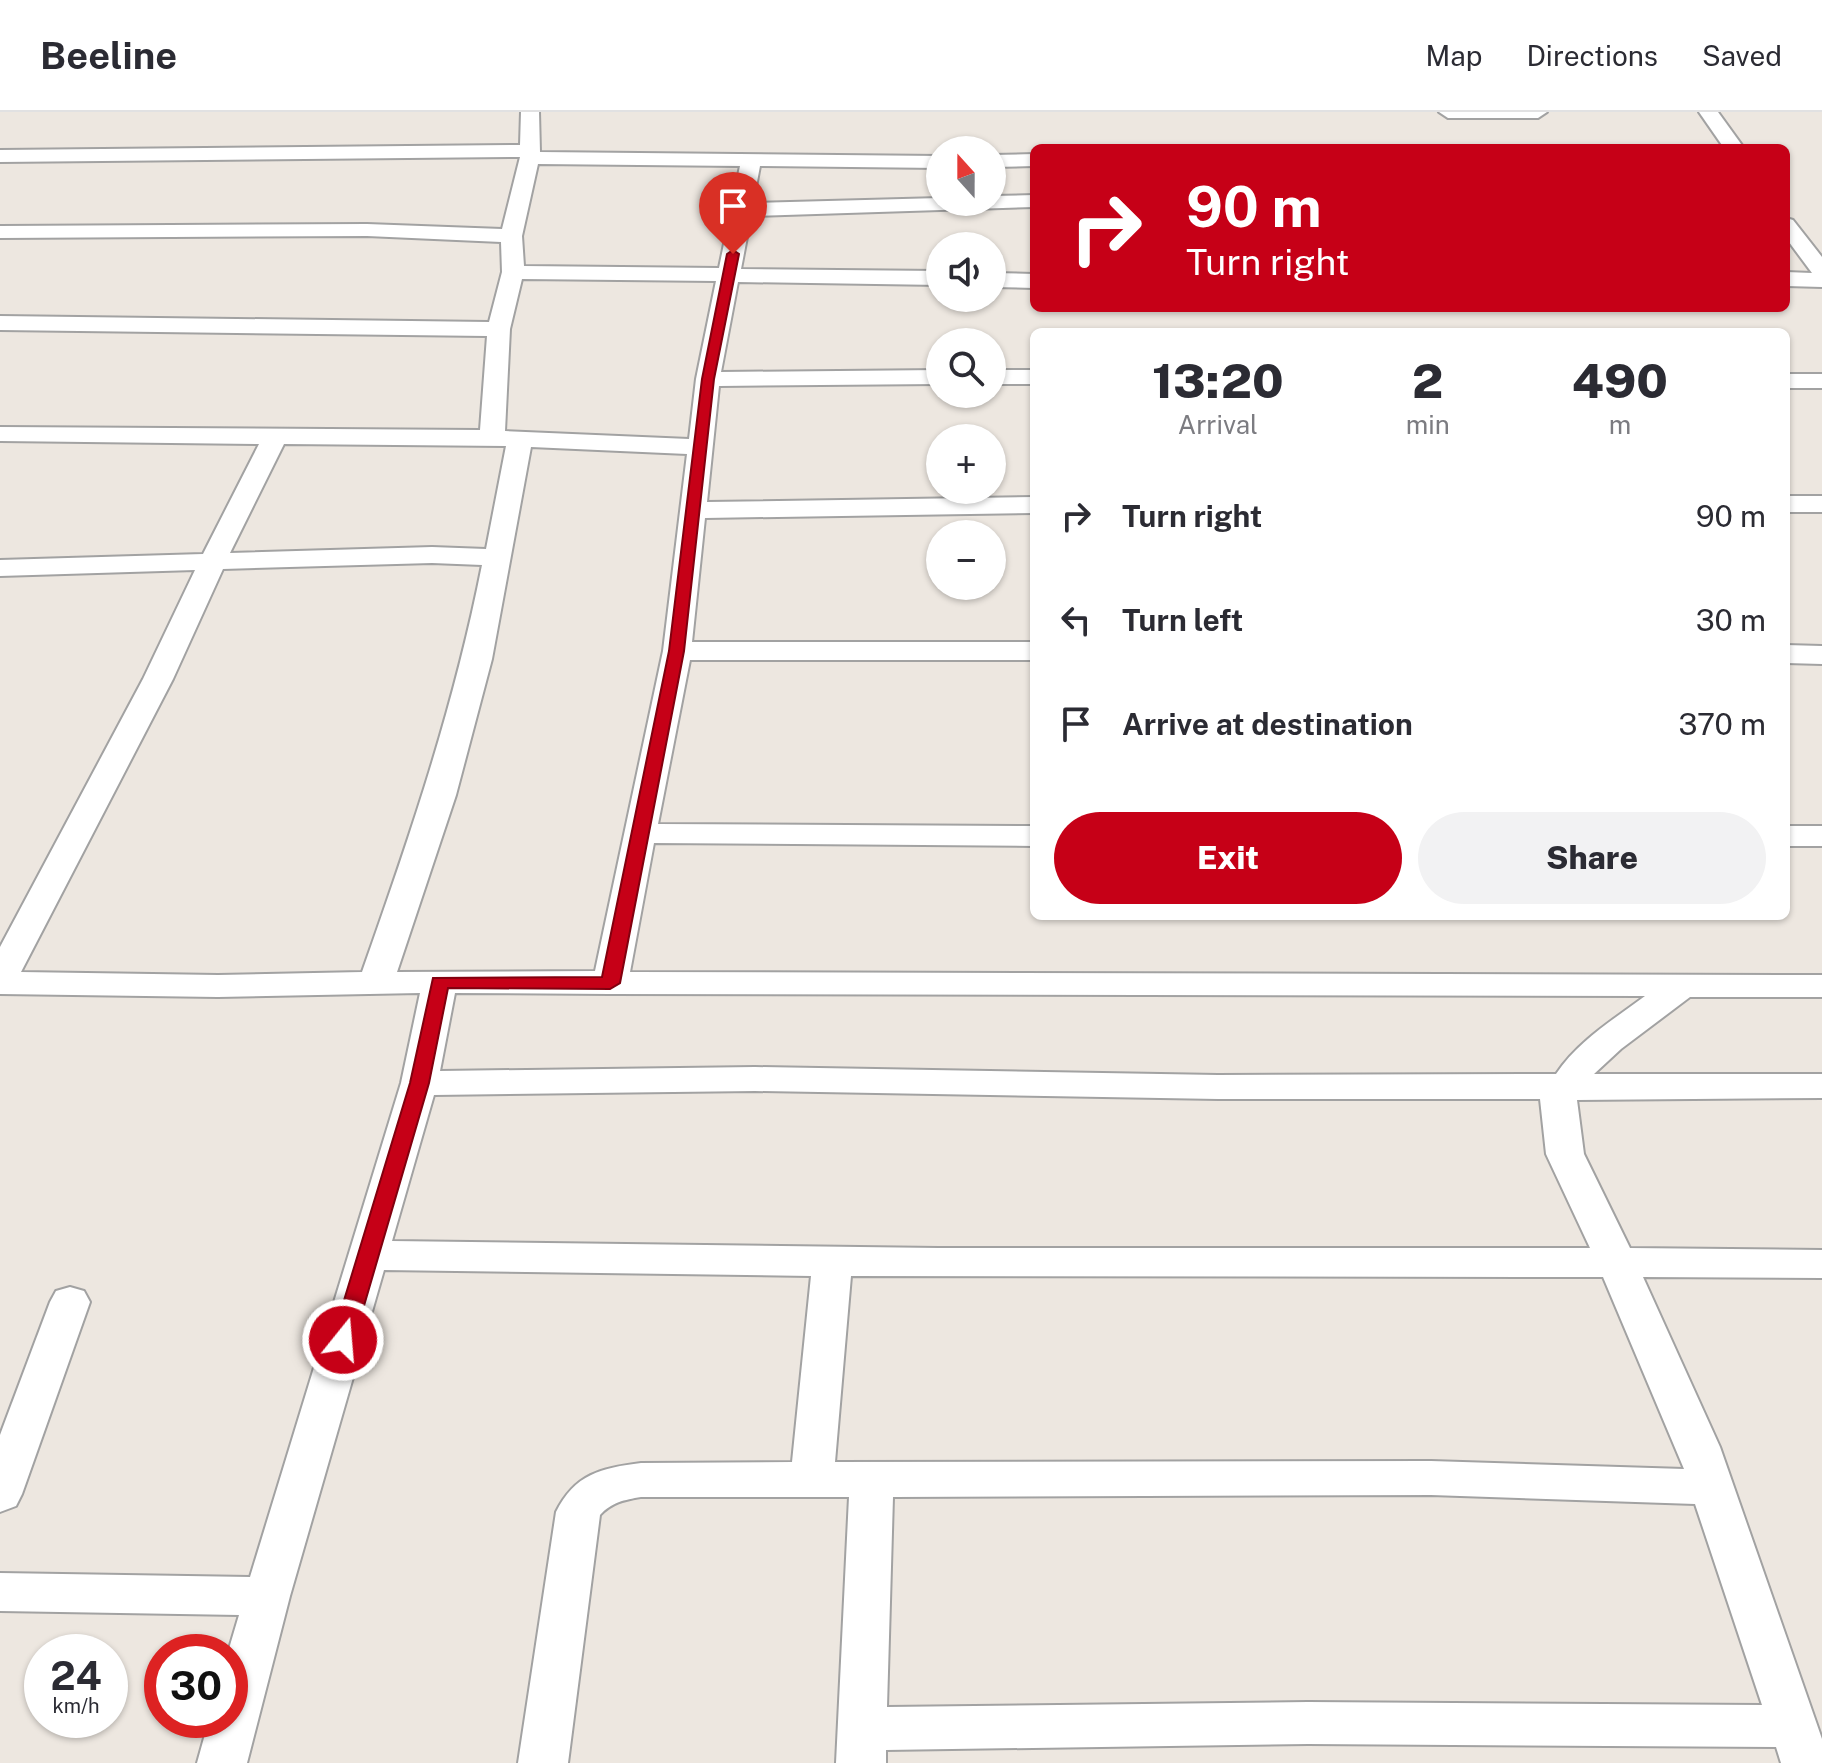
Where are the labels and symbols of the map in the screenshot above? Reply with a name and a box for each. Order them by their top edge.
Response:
north arrow [926,136,1006,216]
pin [699,172,767,254]
position arrow [301,1298,385,1382]
speed limit sign: 30 [144,1634,248,1738]

